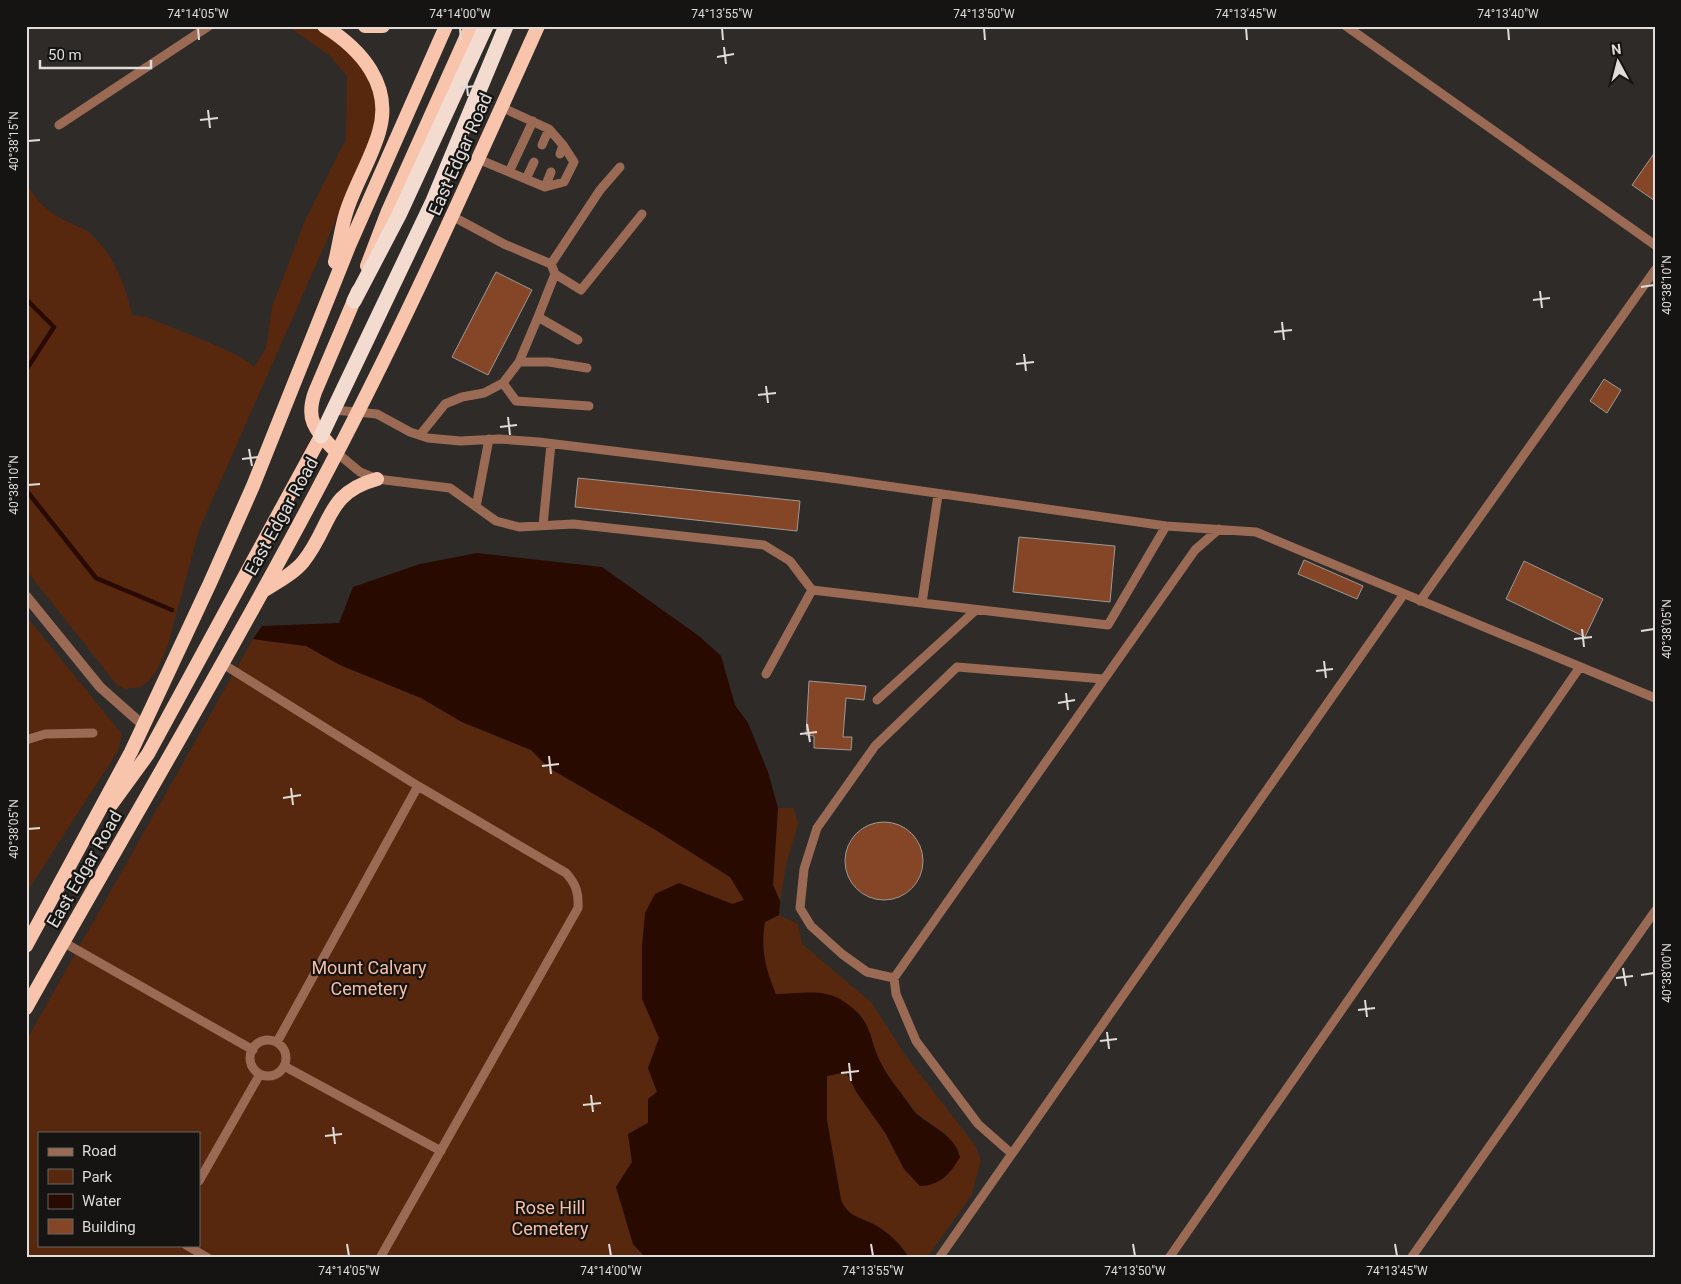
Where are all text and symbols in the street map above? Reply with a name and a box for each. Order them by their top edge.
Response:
text: 74°14'05"W [167,7,229,21]
text: 74°14'00"W [429,7,491,21]
text: 74°13'55"W [691,7,753,21]
text: 74°13'50"W [953,7,1015,21]
text: 74°13'45"W [1215,7,1277,21]
text: 74°13'40"W [1477,7,1539,21]
scale bar [40,38,151,70]
north arrow [1594,38,1644,88]
text: N [1611,41,1622,58]
text: 50 m [48,46,82,64]
street label: East Edgar Road [424,90,496,218]
text: 40°38'15"N [7,111,21,171]
text: 40°38'10"N [1660,255,1674,315]
street label: East Edgar Road [240,453,322,579]
text: 40°38'10"N [7,455,21,515]
text: 40°38'05"N [1660,599,1674,659]
text: 40°38'05"N [7,799,21,859]
street label: East Edgar Road [42,807,126,931]
text: 40°38'00"N [1660,943,1674,1003]
park label: Mount Calvary Cemetery [311,957,427,999]
legend [38,1132,200,1246]
text: Road [82,1142,116,1160]
text: Park [82,1168,113,1186]
text: Water [82,1192,121,1210]
park label: Rose Hill Cemetery [512,1197,589,1239]
text: Building [82,1218,136,1236]
text: 74°14'05"W [318,1264,380,1278]
text: 74°14'00"W [580,1264,642,1278]
text: 74°13'55"W [842,1264,904,1278]
text: 74°13'50"W [1104,1264,1166,1278]
text: 74°13'45"W [1366,1264,1428,1278]

